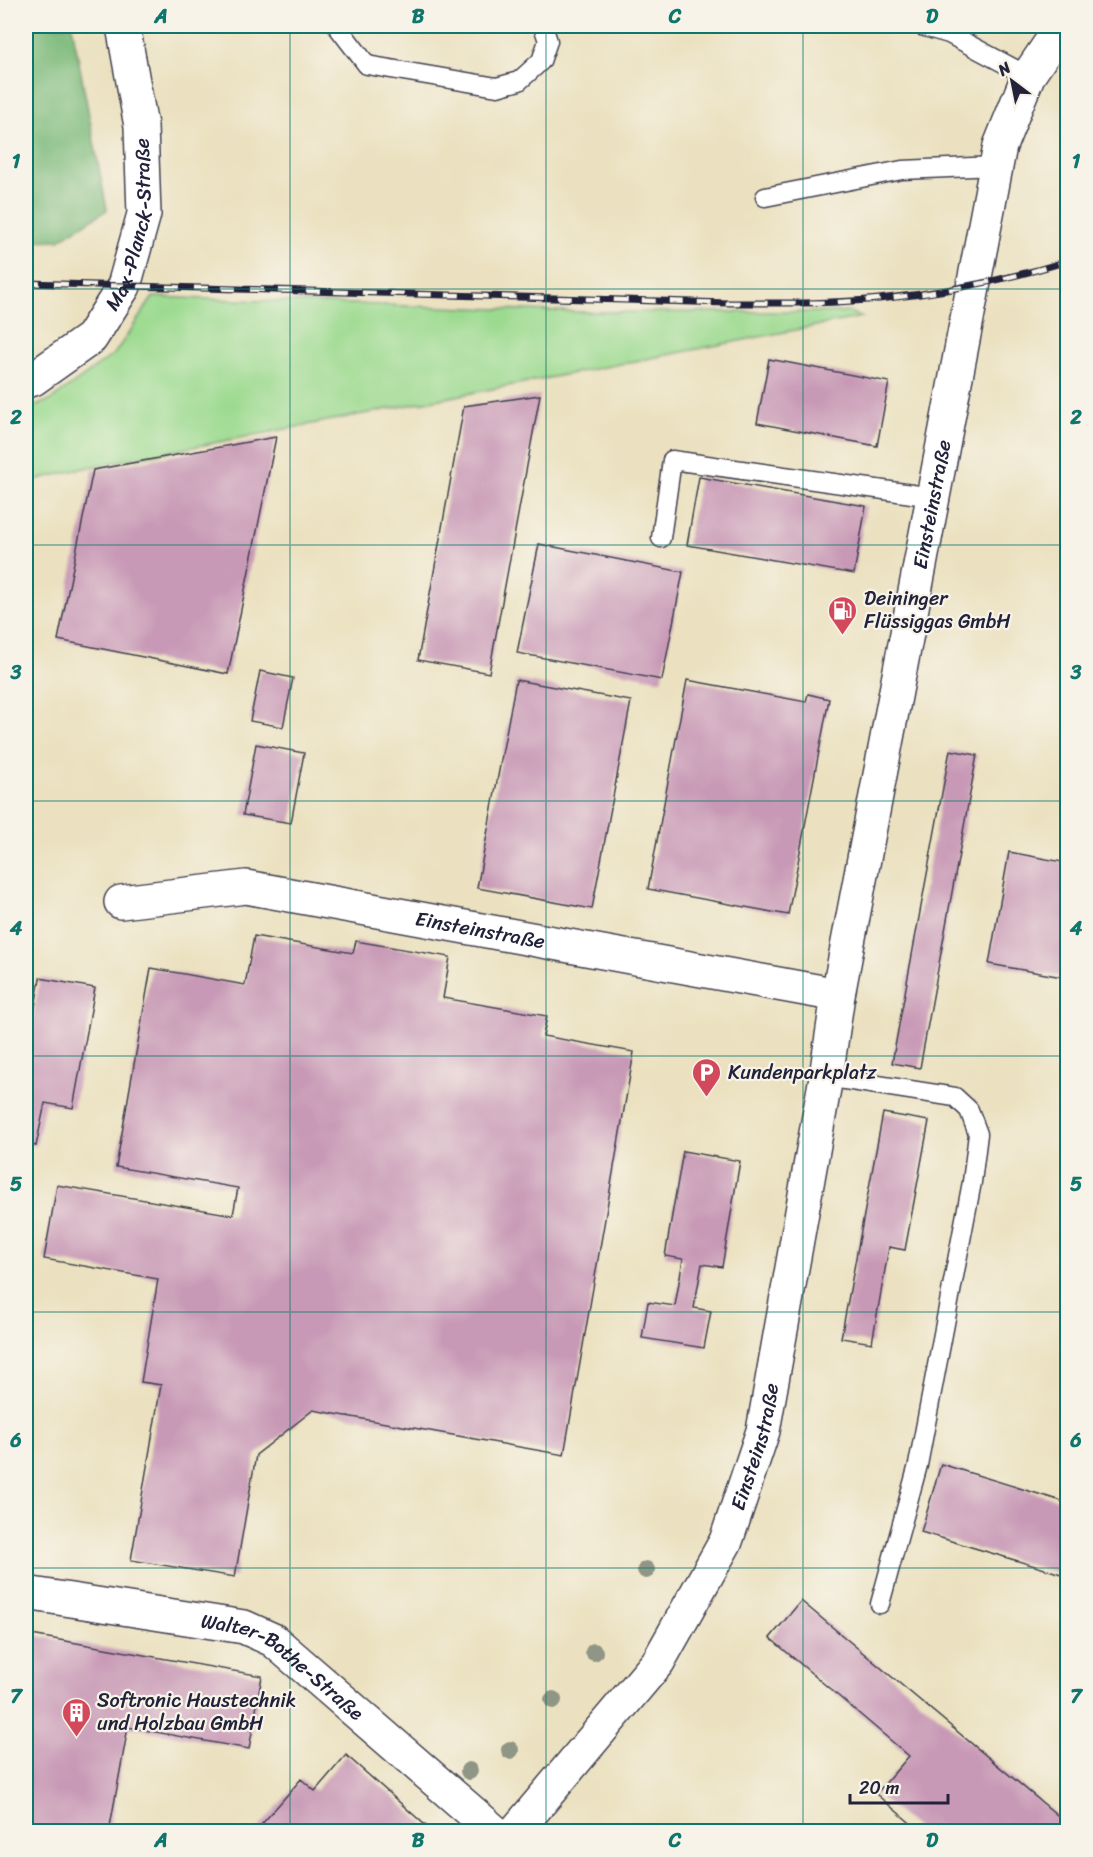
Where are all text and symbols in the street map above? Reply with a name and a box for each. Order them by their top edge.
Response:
text: A [153,0,168,34]
text: B [412,0,425,34]
text: C [668,0,682,34]
text: D [926,0,939,34]
north arrow [982,51,1042,111]
text: N [991,53,1017,84]
street label: Max-Planck-Straße [95,138,162,318]
text: 1 [12,144,21,179]
text: 1 [1072,144,1081,179]
text: 2 [9,400,22,435]
text: 2 [1069,400,1082,435]
street label: Einsteinstraße [902,437,961,572]
place label: Deininger Flüssiggas GmbH [864,581,1011,639]
fuel station icon: Deininger Flüssiggas GmbH [827,594,859,636]
text: 3 [10,655,22,690]
text: 3 [1070,655,1082,690]
street label: Einsteinstraße [413,901,548,959]
text: 4 [9,911,23,946]
text: 4 [1069,911,1083,946]
place label: Kundenparkplatz [728,1055,877,1090]
parking icon: Kundenparkplatz [691,1056,723,1098]
text: 5 [10,1167,22,1202]
text: 5 [1070,1167,1082,1202]
street label: Einsteinstraße [720,1380,789,1515]
text: 6 [9,1423,22,1458]
text: 6 [1069,1423,1082,1458]
street label: Walter-Bothe-Straße [199,1603,373,1730]
text: 7 [10,1679,23,1714]
text: 7 [1070,1679,1083,1714]
place label: Softronic Haustechnik und Holzbau GmbH [97,1683,296,1741]
building icon: Softronic Haustechnik und Holzbau GmbH [60,1696,92,1738]
scale bar [850,1767,948,1805]
text: 20 m [859,1772,899,1804]
text: A [153,1823,168,1857]
text: B [412,1823,425,1857]
text: C [668,1823,682,1857]
text: D [926,1823,939,1857]

